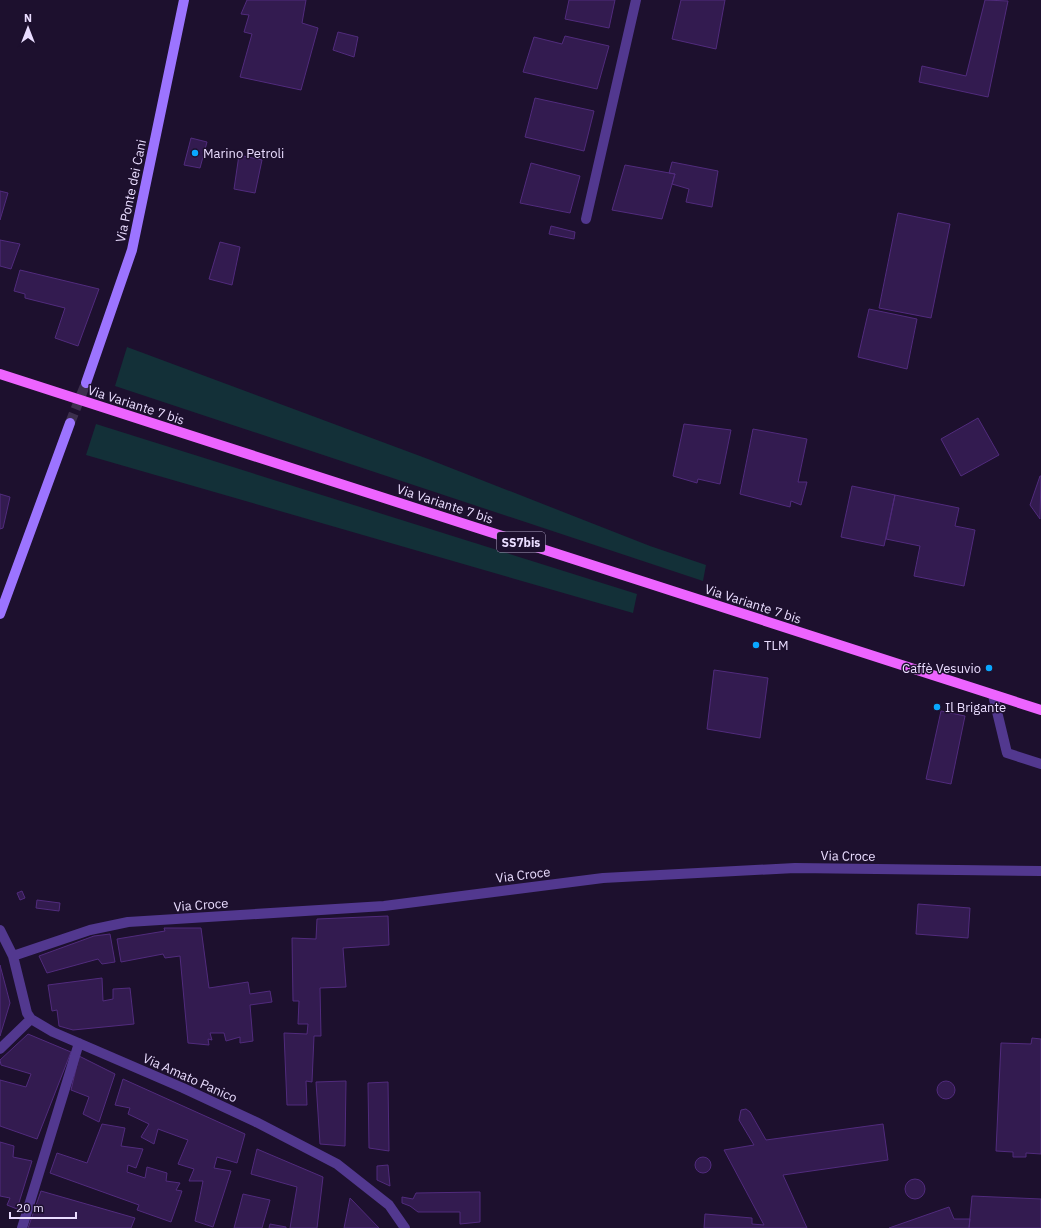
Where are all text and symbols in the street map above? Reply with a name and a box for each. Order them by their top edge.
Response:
north arrow [8,8,48,48]
text: N [24,11,32,25]
street label: Via Ponte dei Cani [112,138,150,244]
place label: Marino Petroli [203,145,284,162]
marker: Marino Petroli [190,148,200,158]
street label: Via Variante 7 bis [85,381,187,429]
street label: Via Variante 7 bis [394,480,496,528]
road number: SS7bis [497,532,545,552]
street label: Via Variante 7 bis [702,580,804,628]
place label: TLM [764,637,789,654]
marker: TLM [751,640,761,650]
place label: Caffè Vesuvio [902,660,981,677]
marker: Caffè Vesuvio [984,663,994,673]
place label: Il Brigante [945,699,1006,716]
marker: Il Brigante [932,702,942,712]
street label: Via Croce [820,847,876,865]
street label: Via Croce [495,863,551,887]
street label: Via Croce [173,895,229,915]
street label: Via Amato Panico [140,1050,240,1106]
scale bar [10,1194,76,1220]
text: 20 m [16,1200,44,1215]

